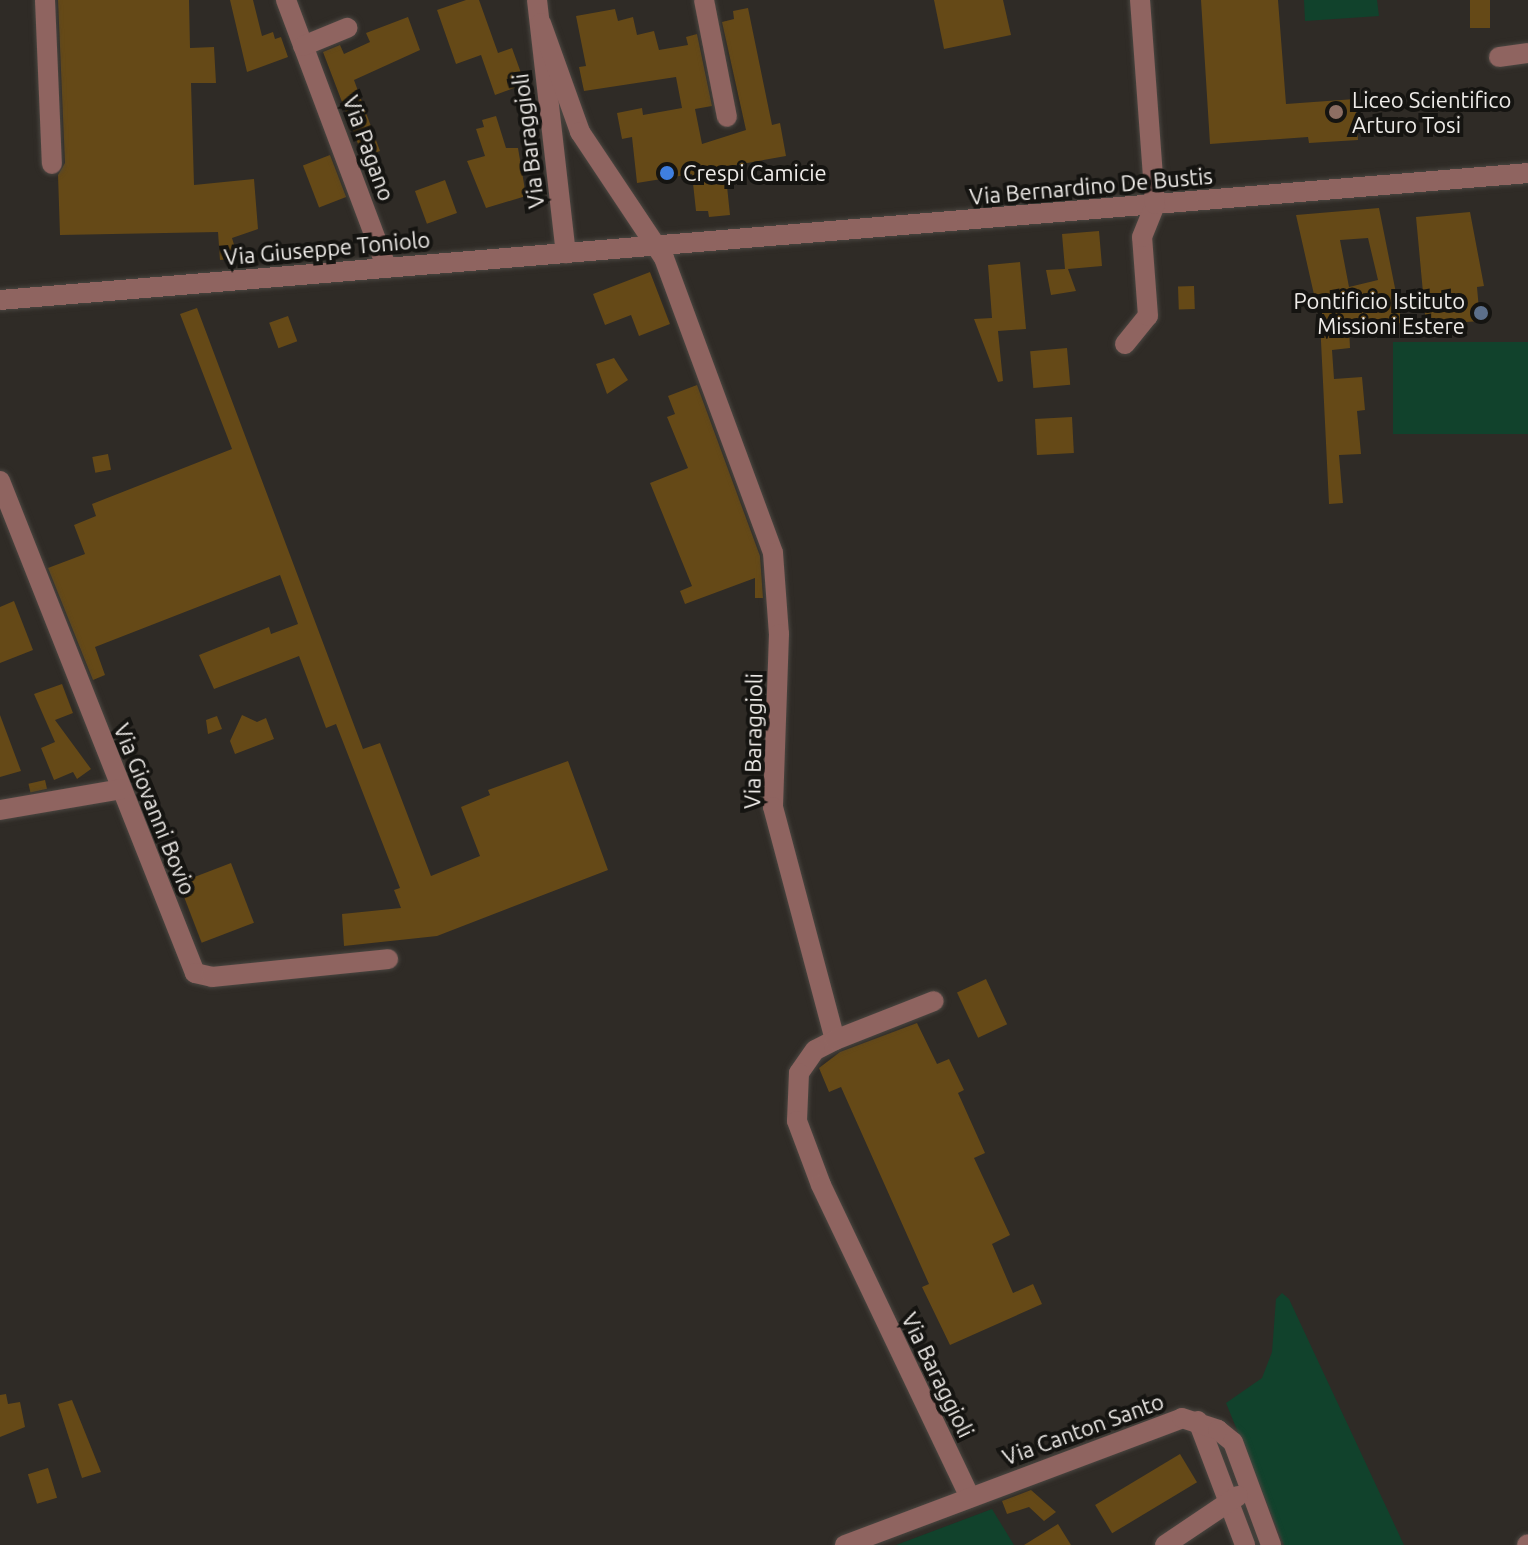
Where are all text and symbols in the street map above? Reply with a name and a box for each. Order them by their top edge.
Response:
street label: Via Baraggioli [507,72,549,210]
place label: Liceo Scientifico Arturo Tosi [1352,86,1511,138]
street label: Via Pagano [338,92,400,204]
marker: Liceo Scientifico Arturo Tosi [1327,103,1345,121]
place label: Crespi Camicie [683,160,827,186]
street label: Via Bernardino De Bustis [968,162,1214,210]
marker: Crespi Camicie [658,164,676,182]
street label: Via Giuseppe Toniolo [223,226,431,270]
place label: Pontificio Istituto Missioni Estere [1294,287,1465,338]
marker: Pontificio Istituto Missioni Estere [1472,304,1490,322]
street label: Via Baraggioli [739,673,767,809]
street label: Via Giovanni Bovio [109,719,201,899]
street label: Via Baraggioli [896,1308,980,1442]
street label: Via Canton Santo [999,1388,1167,1470]

